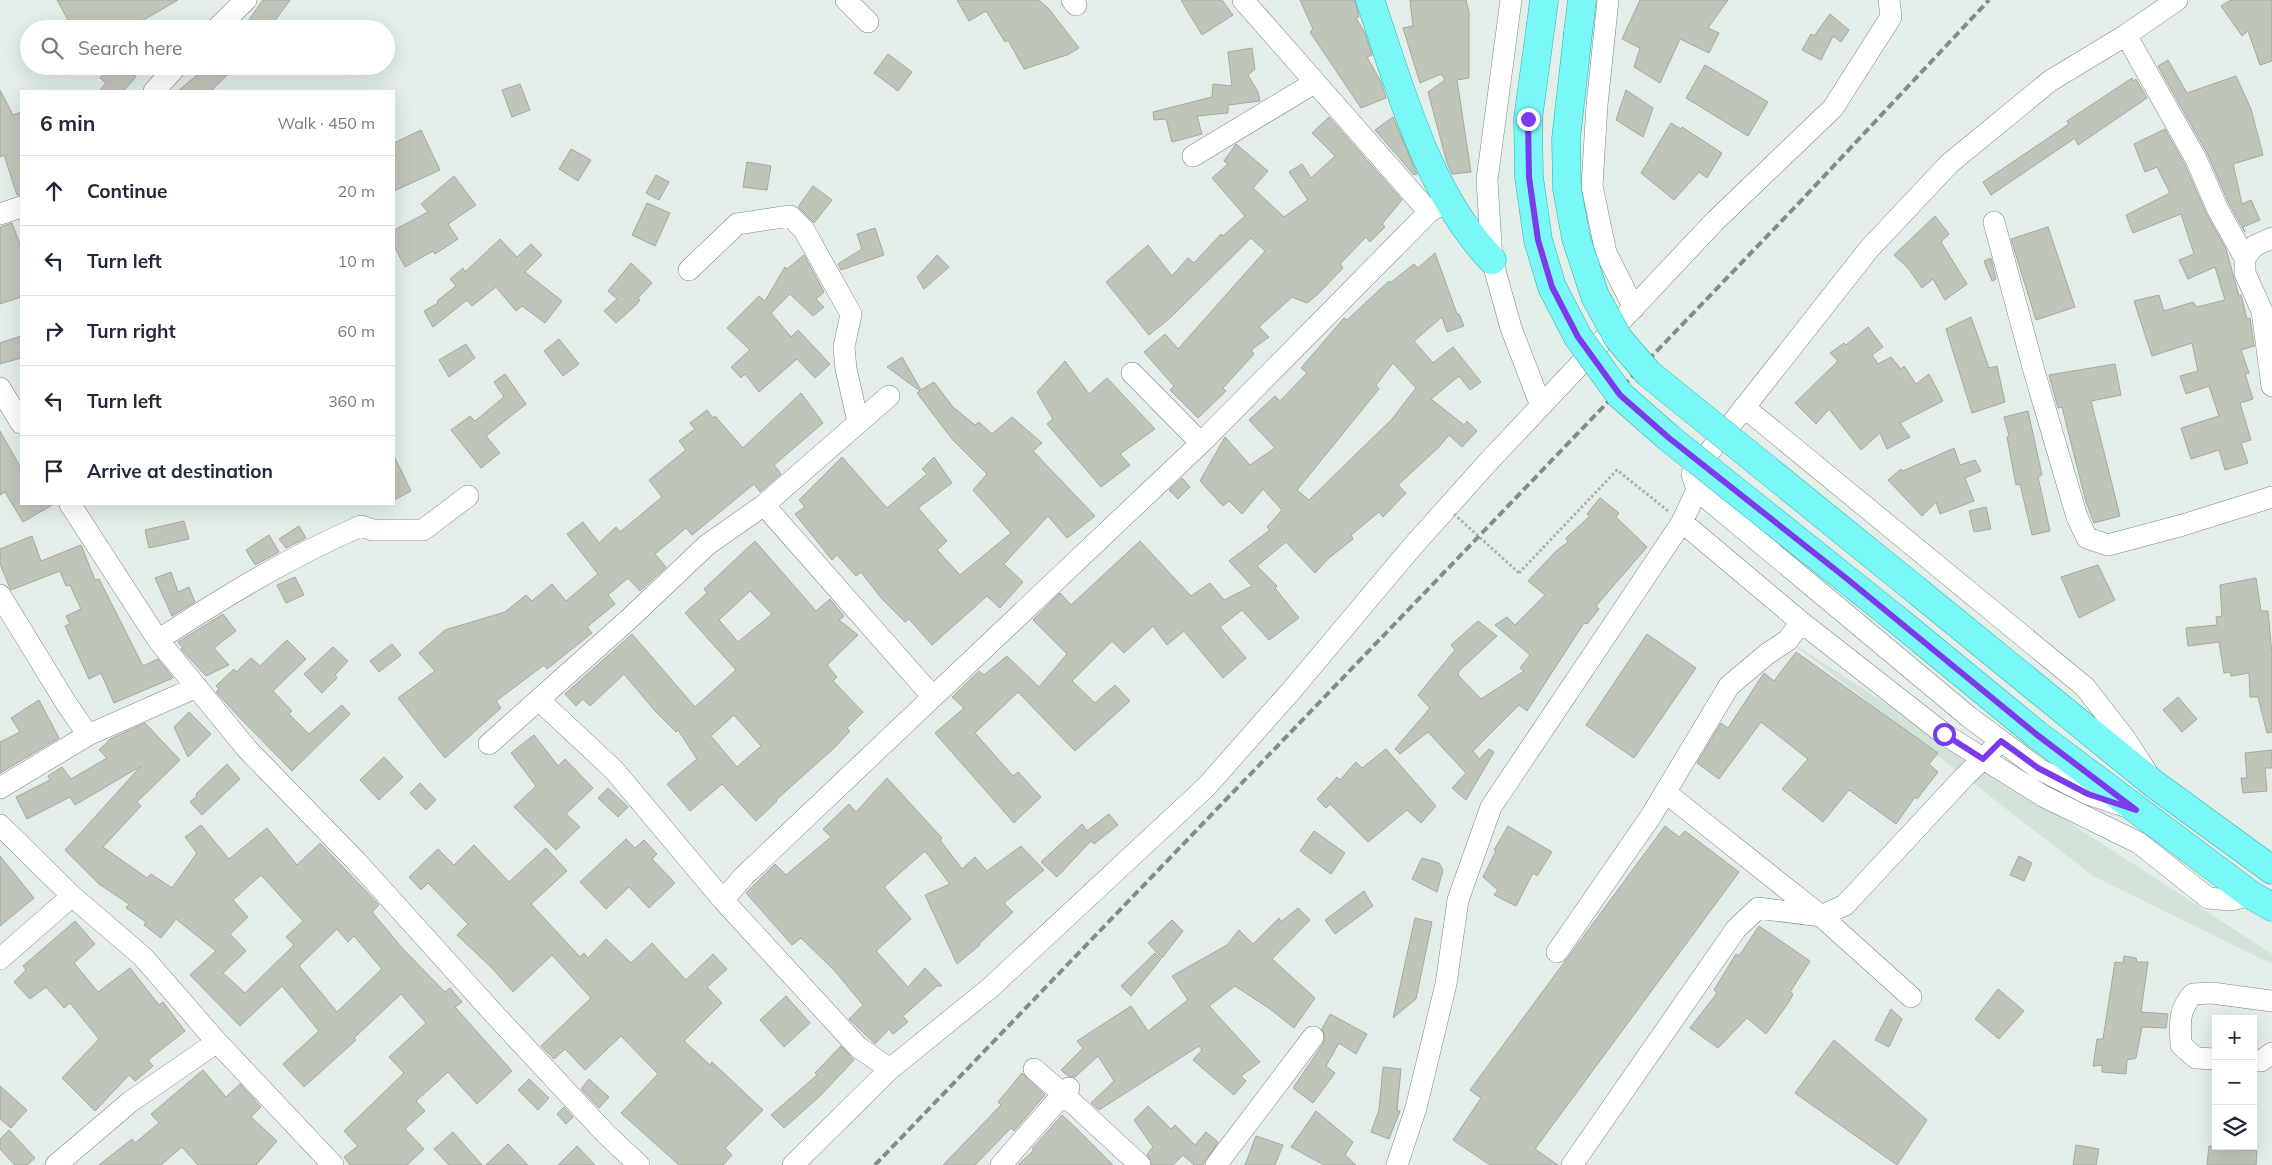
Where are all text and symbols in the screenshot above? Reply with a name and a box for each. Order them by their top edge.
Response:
search box [20,20,395,75]
icon: search [38,34,66,62]
text: Search here [78,36,182,60]
route end [1517,108,1540,131]
text: 6 min [40,110,95,136]
text: Walk · 450 m [277,113,375,133]
icon: ahead [40,177,68,205]
text: Continue [87,179,167,203]
text: 20 m [338,181,375,201]
icon: left [40,247,68,275]
text: Turn left [87,249,162,273]
text: 10 m [338,251,375,271]
icon: right [40,317,68,345]
text: Turn right [87,319,176,343]
text: 60 m [338,321,375,341]
icon: left [40,387,68,415]
text: Turn left [87,389,162,413]
text: 360 m [328,391,375,411]
icon: arrive [40,457,68,485]
text: Arrive at destination [87,459,273,483]
route start [1933,723,1956,746]
map controls [2212,1015,2257,1150]
button: + [2212,1015,2257,1060]
button: − [2212,1060,2257,1105]
button: layers [2212,1105,2257,1150]

